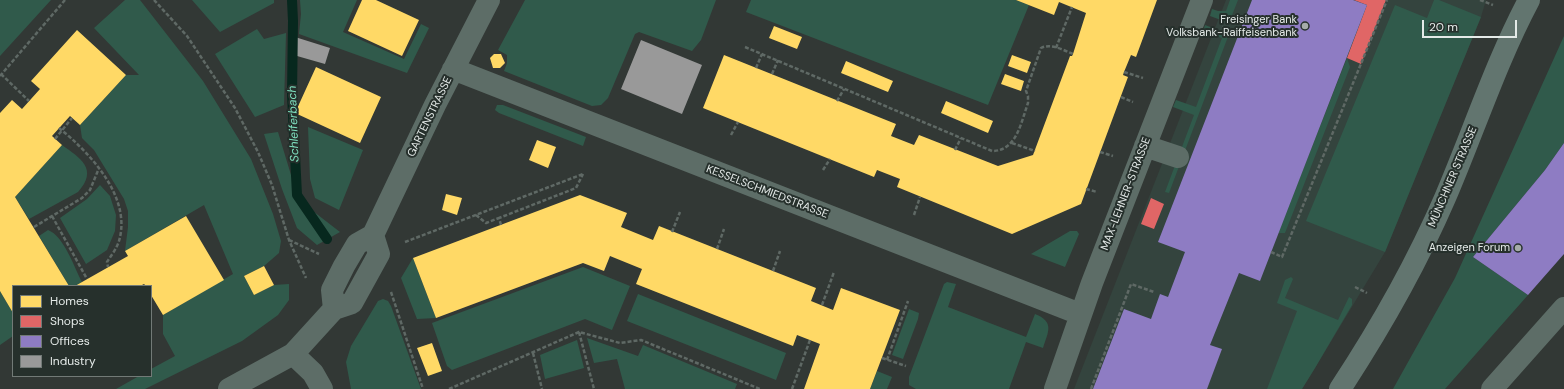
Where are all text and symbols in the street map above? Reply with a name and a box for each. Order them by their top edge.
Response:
scale bar [1424,12,1519,38]
place label: Freisinger Bank Volksbank-Raiffeisenbank [1166,13,1297,39]
text: 20 m [1429,19,1458,35]
marker: Freisinger Bank Volksbank-Raiffeisenbank [1300,21,1310,31]
street label: GARTENSTRASSE [405,75,455,159]
water label: Schleiferbach [285,86,303,162]
street label: MÜNCHNER STRASSE [1426,125,1480,229]
street label: MAX-LEHNER-STRASSE [1098,136,1154,252]
street label: KESSELSCHMIEDSTRASSE [704,163,830,221]
place label: Anzeigen Forum [1429,241,1510,255]
marker: Anzeigen Forum [1513,243,1523,253]
legend [12,285,152,377]
text: Homes [50,293,89,309]
text: Shops [50,313,85,329]
text: Offices [50,333,90,349]
text: Industry [50,353,96,369]

